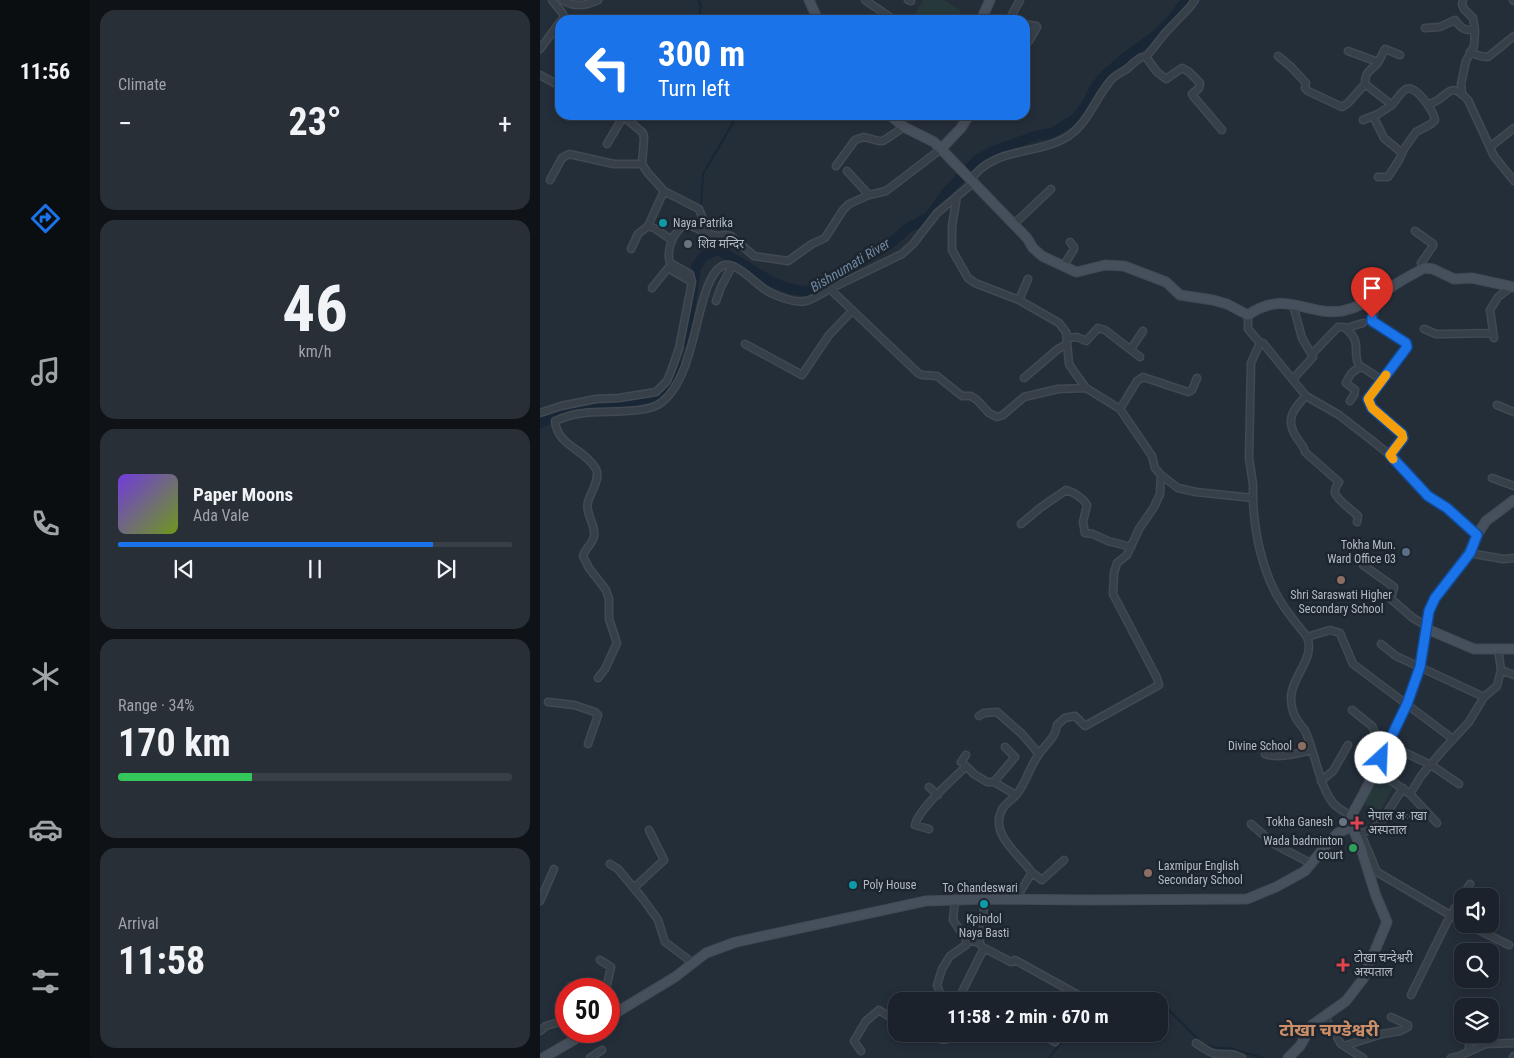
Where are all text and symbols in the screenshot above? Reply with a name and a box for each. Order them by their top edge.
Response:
text: 300 m [658,34,745,75]
icon: left [575,35,640,100]
text: 11:56 [20,59,70,84]
text: Climate [118,75,166,94]
text: Turn left [658,76,730,101]
text: 23° [288,100,342,144]
text: − [118,107,132,140]
text: + [498,107,512,140]
icon: directions [28,201,63,236]
place label: Naya Patrika [673,216,733,230]
marker: Naya Patrika [657,217,669,229]
water label: Bishnumati River [807,235,893,295]
place label: शिव मन्दिर [698,236,745,251]
marker: शिव मन्दिर [682,238,694,250]
pin [1351,267,1393,318]
text: 46 [282,271,348,347]
icon: arrive [1358,274,1386,302]
text: km/h [299,342,331,361]
icon: music [28,354,63,389]
text: Paper Moons [193,483,293,506]
icon: phone [28,506,63,541]
text: Ada Vale [193,506,249,525]
place label: Tokha Mun. Ward Office 03 [1327,538,1396,566]
marker: Tokha Mun. Ward Office 03 [1400,546,1412,558]
icon: previous [170,555,198,583]
icon: pause [301,555,329,583]
icon: next [432,555,460,583]
marker: Shri Saraswati Higher Secondary School [1335,574,1347,586]
place label: Shri Saraswati Higher Secondary School [1290,588,1392,616]
icon: climate [28,659,63,694]
text: Range · 34% [118,696,194,715]
text: 170 km [118,721,231,765]
position arrow [1354,731,1406,783]
place label: Divine School [1228,739,1292,753]
marker: Divine School [1296,740,1308,752]
place label: नेपाल अाखा अस्पताल [1368,808,1428,837]
icon: car [28,812,63,847]
place label: Tokha Ganesh [1266,815,1333,829]
marker: Tokha Ganesh [1337,816,1349,828]
marker: नेपाल अाखा अस्पताल [1350,816,1364,830]
place label: Wada badminton court [1263,834,1343,862]
marker: Wada badminton court [1347,842,1359,854]
place label: Laxmipur English Secondary School [1158,859,1243,887]
marker: Laxmipur English Secondary School [1142,867,1154,879]
place label: Poly House [863,878,917,892]
marker: Poly House [847,879,859,891]
street label: To Chandeswari [942,881,1018,895]
map controls [1454,888,1499,1043]
button: sound [1454,888,1499,933]
marker: Kpindol Naya Basti [978,898,990,910]
place label: Kpindol Naya Basti [959,912,1009,940]
text: Arrival [118,914,159,933]
text: 11:58 [118,939,205,983]
button: search [1454,943,1499,988]
place label: टोखा चन्देश्वरी अस्पताल [1354,950,1414,979]
marker: टोखा चन्देश्वरी अस्पताल [1336,958,1350,972]
icon: filters [28,964,63,999]
speed limit sign: 50 [555,978,620,1043]
button: layers [1454,998,1499,1043]
text: 11:58 · 2 min · 670 m [947,1005,1109,1028]
district label: टोखा चण्डेश्वरी [1279,1019,1379,1040]

